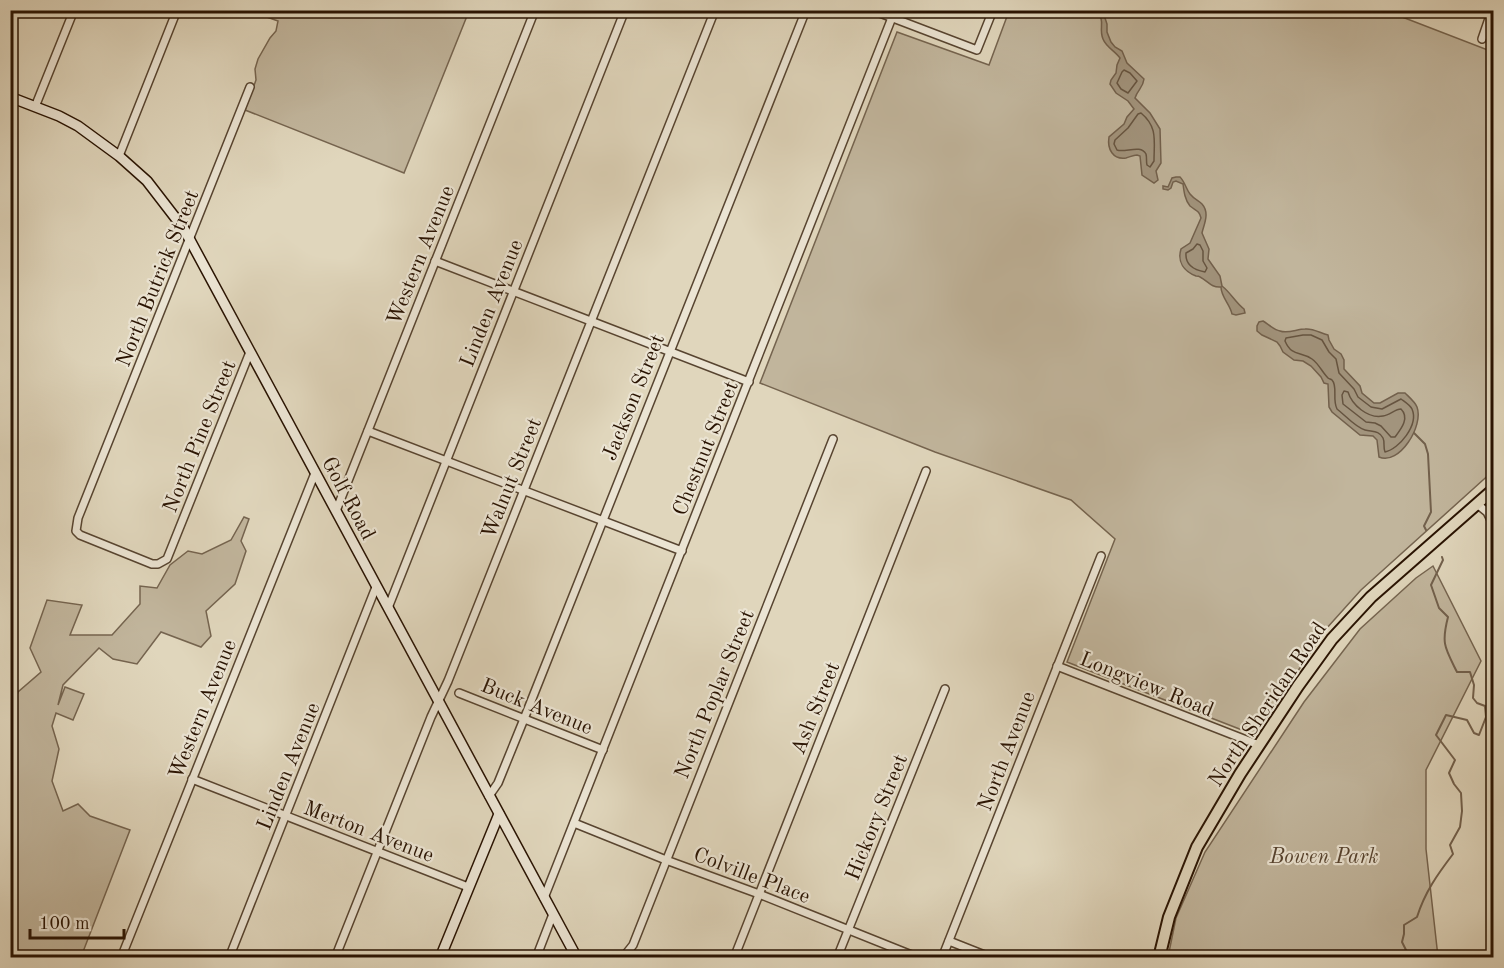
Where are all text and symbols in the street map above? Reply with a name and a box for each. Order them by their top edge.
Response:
street label: Western Avenue [384,183,459,328]
street label: North Butrick Street [113,187,203,370]
street label: Linden Avenue [457,237,528,370]
street label: Jackson Street [600,331,669,464]
street label: North Pine Street [160,357,241,516]
street label: Chestnut Street [670,378,743,519]
street label: Walnut Street [479,415,546,542]
street label: Golf Road [317,454,378,544]
street label: North Poplar Street [672,607,759,782]
street label: North Sheridan Road [1205,619,1331,791]
street label: Western Avenue [166,637,241,782]
street label: Longview Road [1076,649,1217,722]
street label: Ash Street [788,659,845,758]
street label: Buck Avenue [478,675,595,739]
street label: North Avenue [975,689,1040,814]
street label: Linden Avenue [254,700,325,833]
street label: Hickory Street [843,752,912,884]
street label: Merton Avenue [300,798,436,867]
street label: Colville Place [690,845,813,908]
park label: Bowen Park [1268,847,1379,868]
scale bar [30,902,124,940]
text: 100 m [39,915,90,933]

